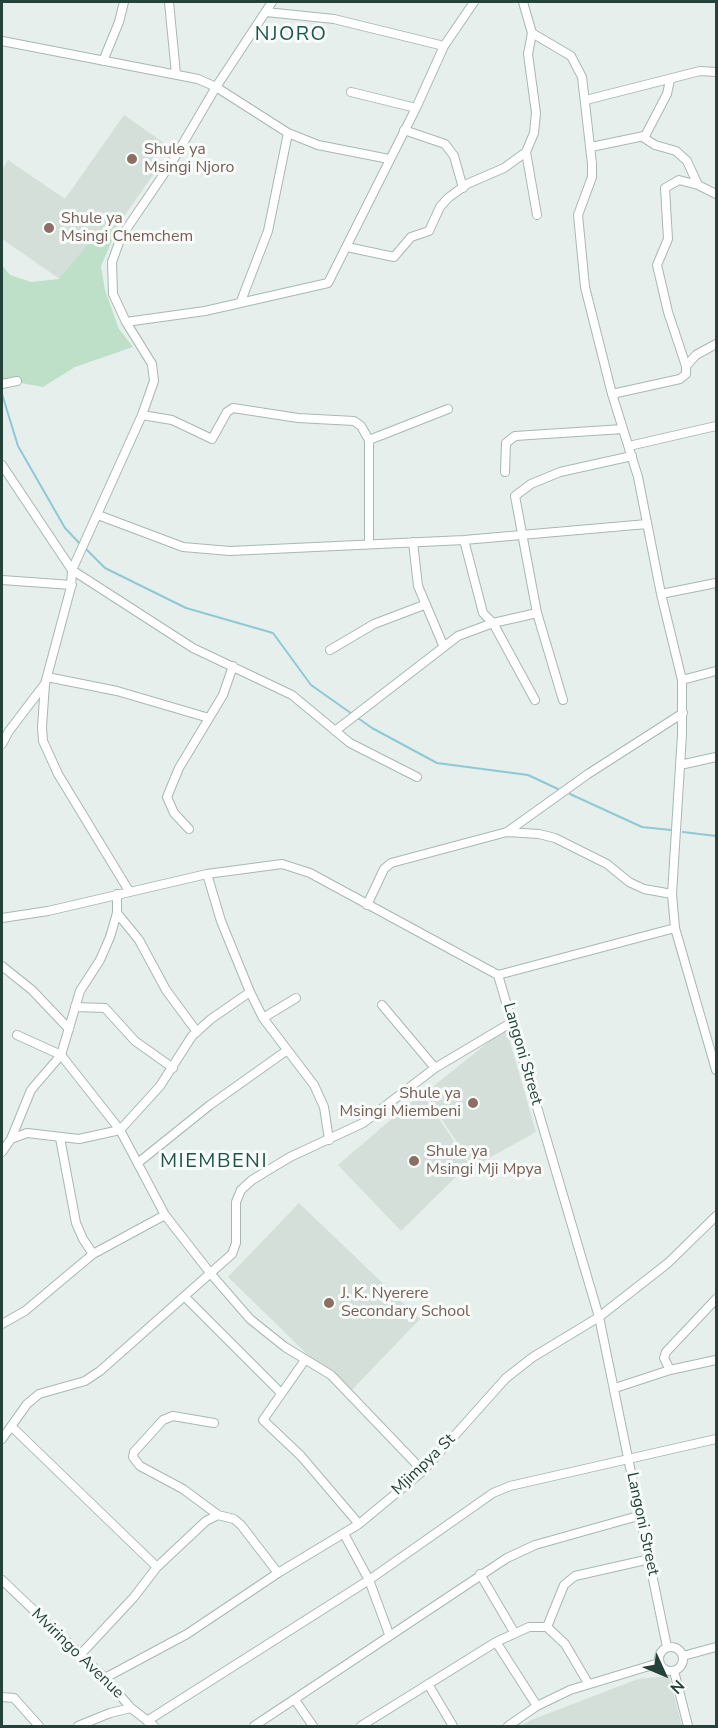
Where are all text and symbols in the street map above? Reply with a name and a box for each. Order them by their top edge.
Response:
district label: NJORO [255,23,327,47]
place label: Shule ya Msingi Njoro [144,140,234,178]
marker: Shule ya Msingi Njoro [125,152,139,166]
place label: Shule ya Msingi Chemchem [61,209,193,247]
marker: Shule ya Msingi Chemchem [42,221,56,235]
street label: Langoni Street [498,1001,546,1107]
place label: Shule ya Msingi Miembeni [339,1084,461,1122]
marker: Shule ya Msingi Miembeni [466,1096,480,1110]
place label: Shule ya Msingi Mji Mpya [426,1142,542,1180]
district label: MIEMBENI [160,1150,268,1174]
marker: Shule ya Msingi Mji Mpya [407,1154,421,1168]
place label: J. K. Nyerere Secondary School [341,1284,470,1322]
marker: J. K. Nyerere Secondary School [322,1296,336,1310]
street label: Mjimpya St [389,1430,459,1500]
street label: Langoni Street [622,1471,662,1577]
street label: Mviringo Avenue [27,1605,127,1703]
north arrow [634,1644,694,1704]
text: N [665,1675,689,1698]

